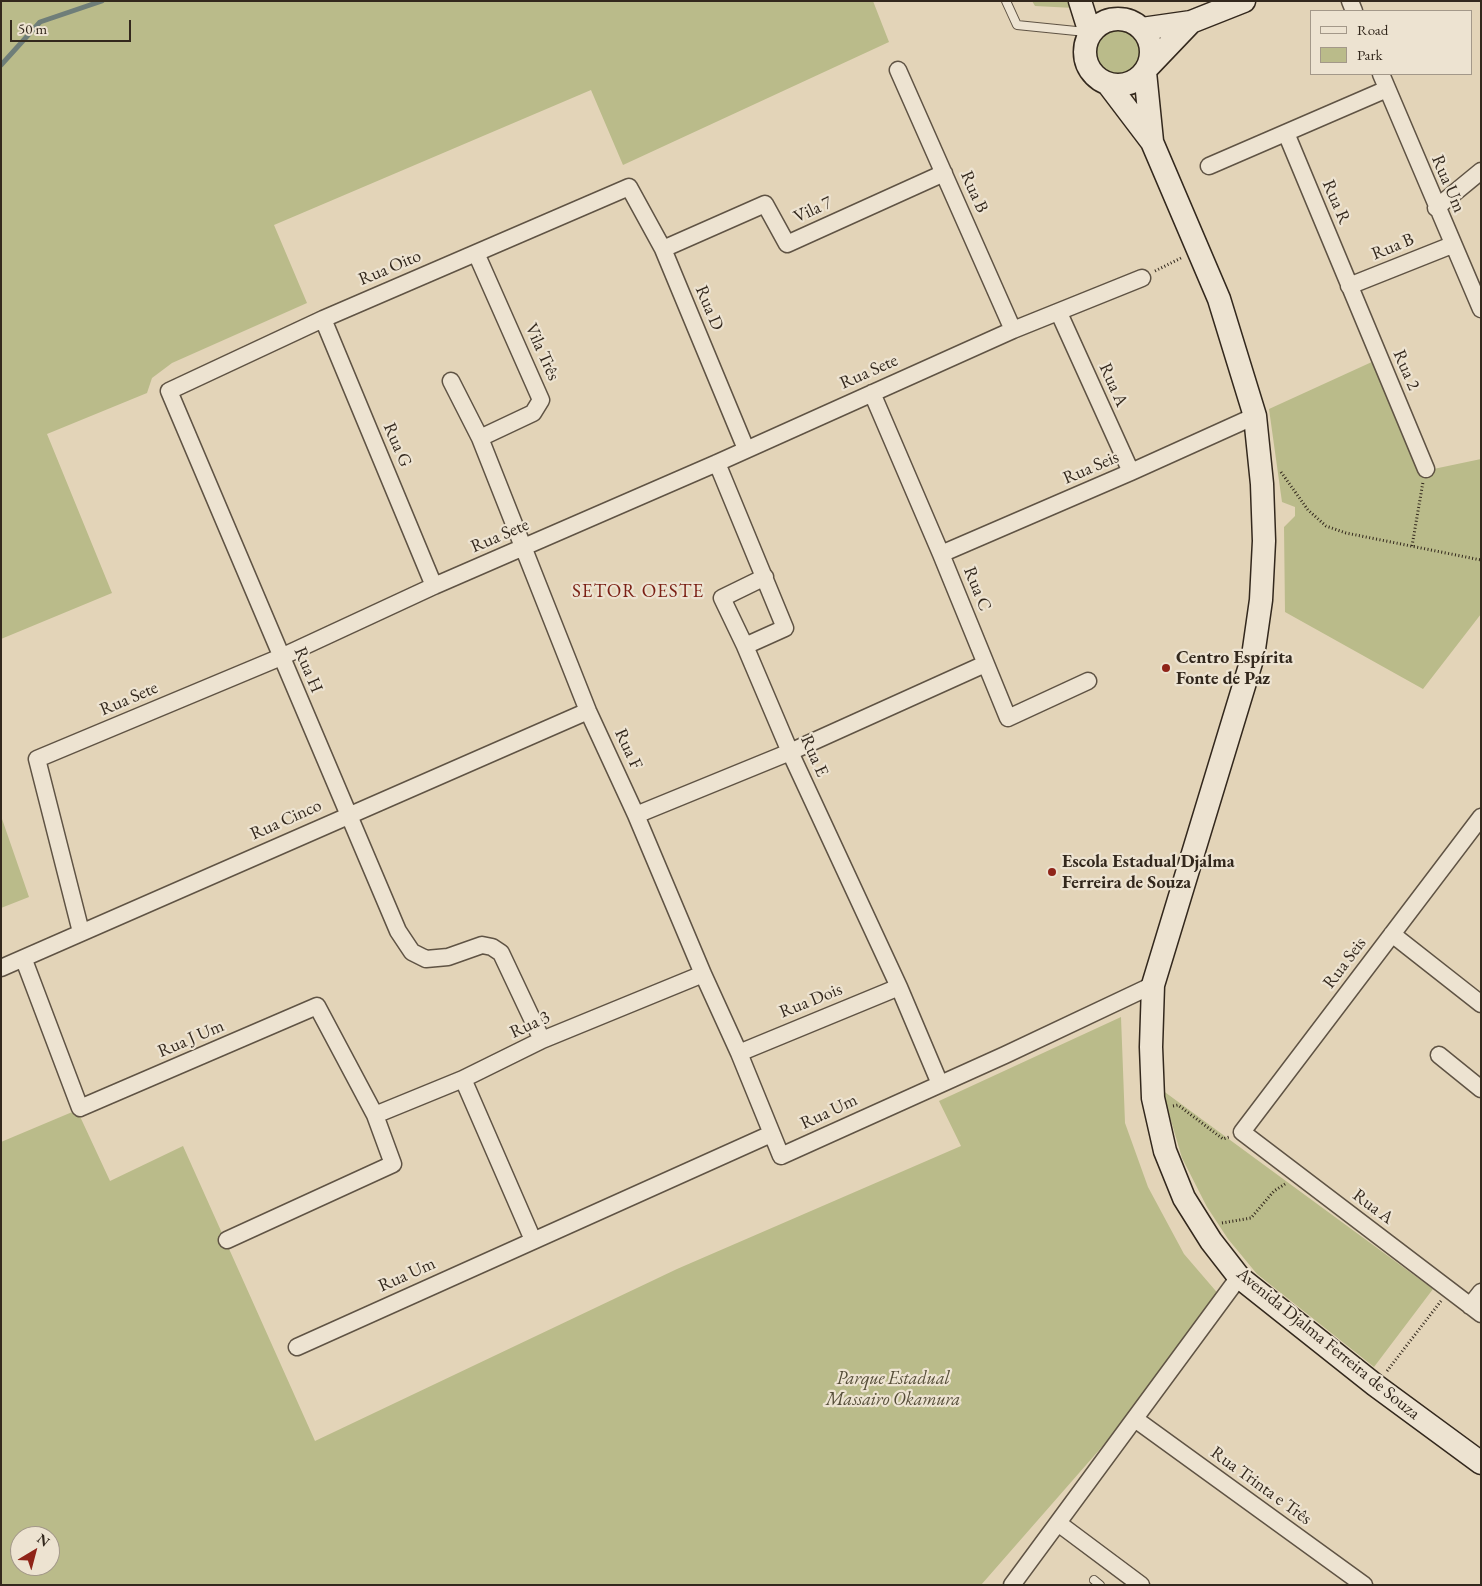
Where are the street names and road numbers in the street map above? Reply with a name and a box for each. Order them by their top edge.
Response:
street label: Rua Um [1426,152,1470,216]
street label: Rua B [955,168,993,216]
street label: Rua R [1317,177,1355,227]
street label: Vila 7 [790,192,836,228]
street label: Rua B [1369,229,1417,265]
street label: Rua Oito [355,245,425,291]
street label: Rua D [690,282,728,334]
street label: Vila Três [520,320,564,384]
street label: Rua 2 [1388,347,1424,393]
street label: Rua Sete [837,350,901,394]
street label: Rua A [1094,360,1132,410]
street label: Rua G [378,420,416,470]
street label: Rua Seis [1060,447,1122,489]
street label: Rua Sete [468,514,532,558]
street label: Rua C [958,564,996,614]
street label: Rua H [289,644,327,696]
street label: Rua Sete [97,677,161,721]
street label: Rua F [609,725,647,773]
street label: Rua E [795,732,833,780]
street label: Rua Cinco [247,795,325,845]
street label: Rua Seis [1319,933,1371,993]
street label: Rua Dois [776,979,846,1023]
street label: Rua 3 [507,1006,553,1044]
street label: Rua J Um [155,1015,227,1063]
street label: Rua Um [797,1089,861,1135]
street label: Rua A [1348,1185,1398,1229]
street label: Rua Um [375,1253,439,1297]
street label: Avenida Djalma Ferreira de Souza [1232,1263,1424,1425]
street label: Rua Trinta e Três [1206,1442,1316,1530]

